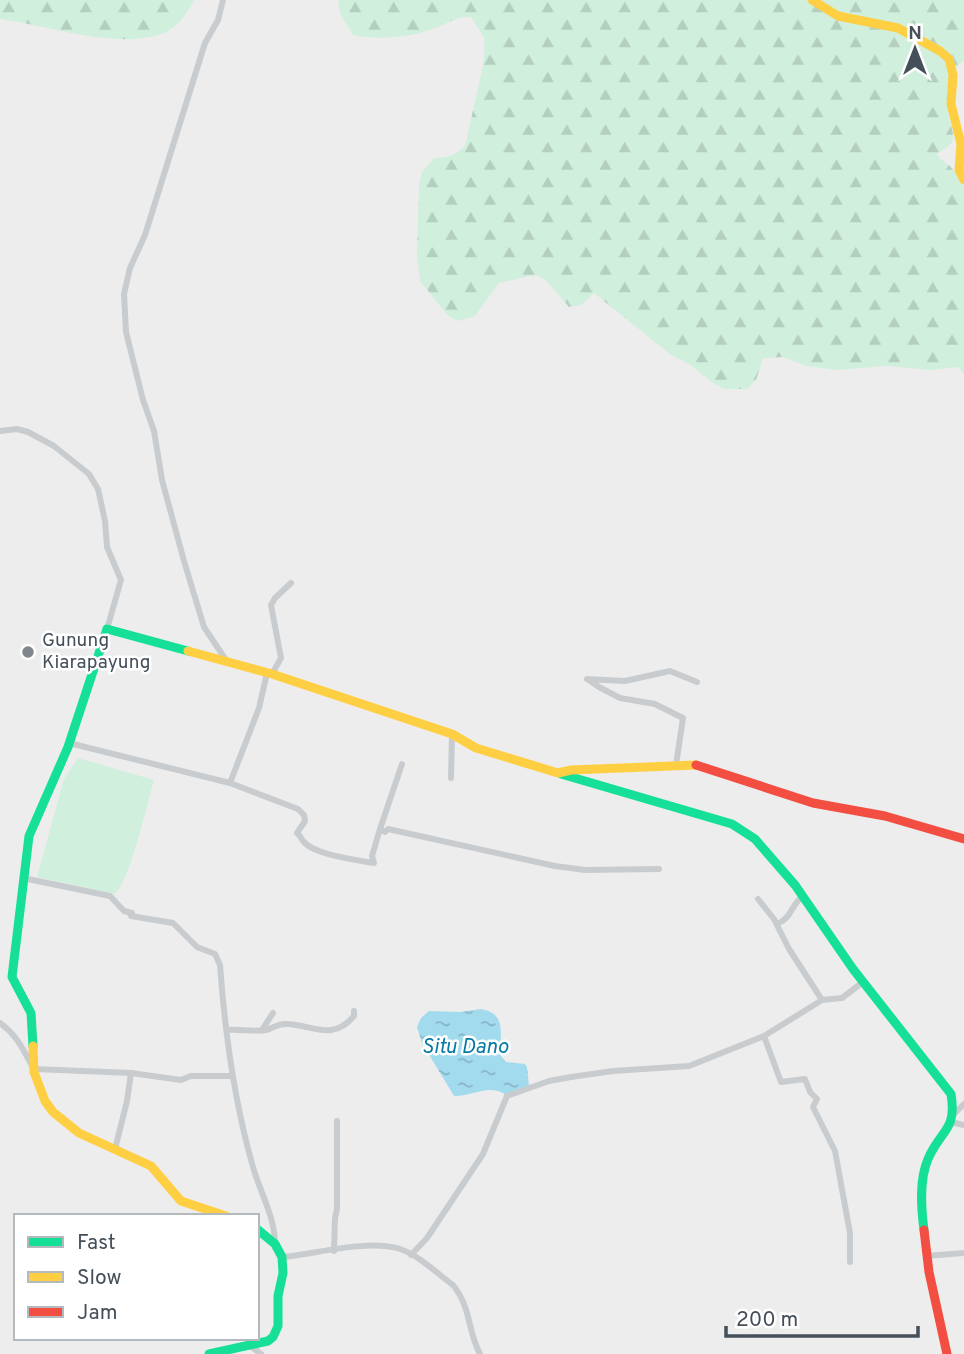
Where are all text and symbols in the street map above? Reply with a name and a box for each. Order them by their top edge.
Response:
north arrow [880,14,950,84]
text: N [908,22,922,46]
place label: Gunung Kiarapayung [42,629,150,675]
marker: Gunung Kiarapayung [20,644,36,660]
water label: Situ Dano [421,1034,509,1061]
legend [14,1214,259,1340]
text: Fast [77,1230,116,1257]
text: Slow [77,1265,122,1292]
scale bar [726,1294,918,1338]
text: Jam [77,1300,118,1327]
text: 200 m [736,1307,798,1334]

